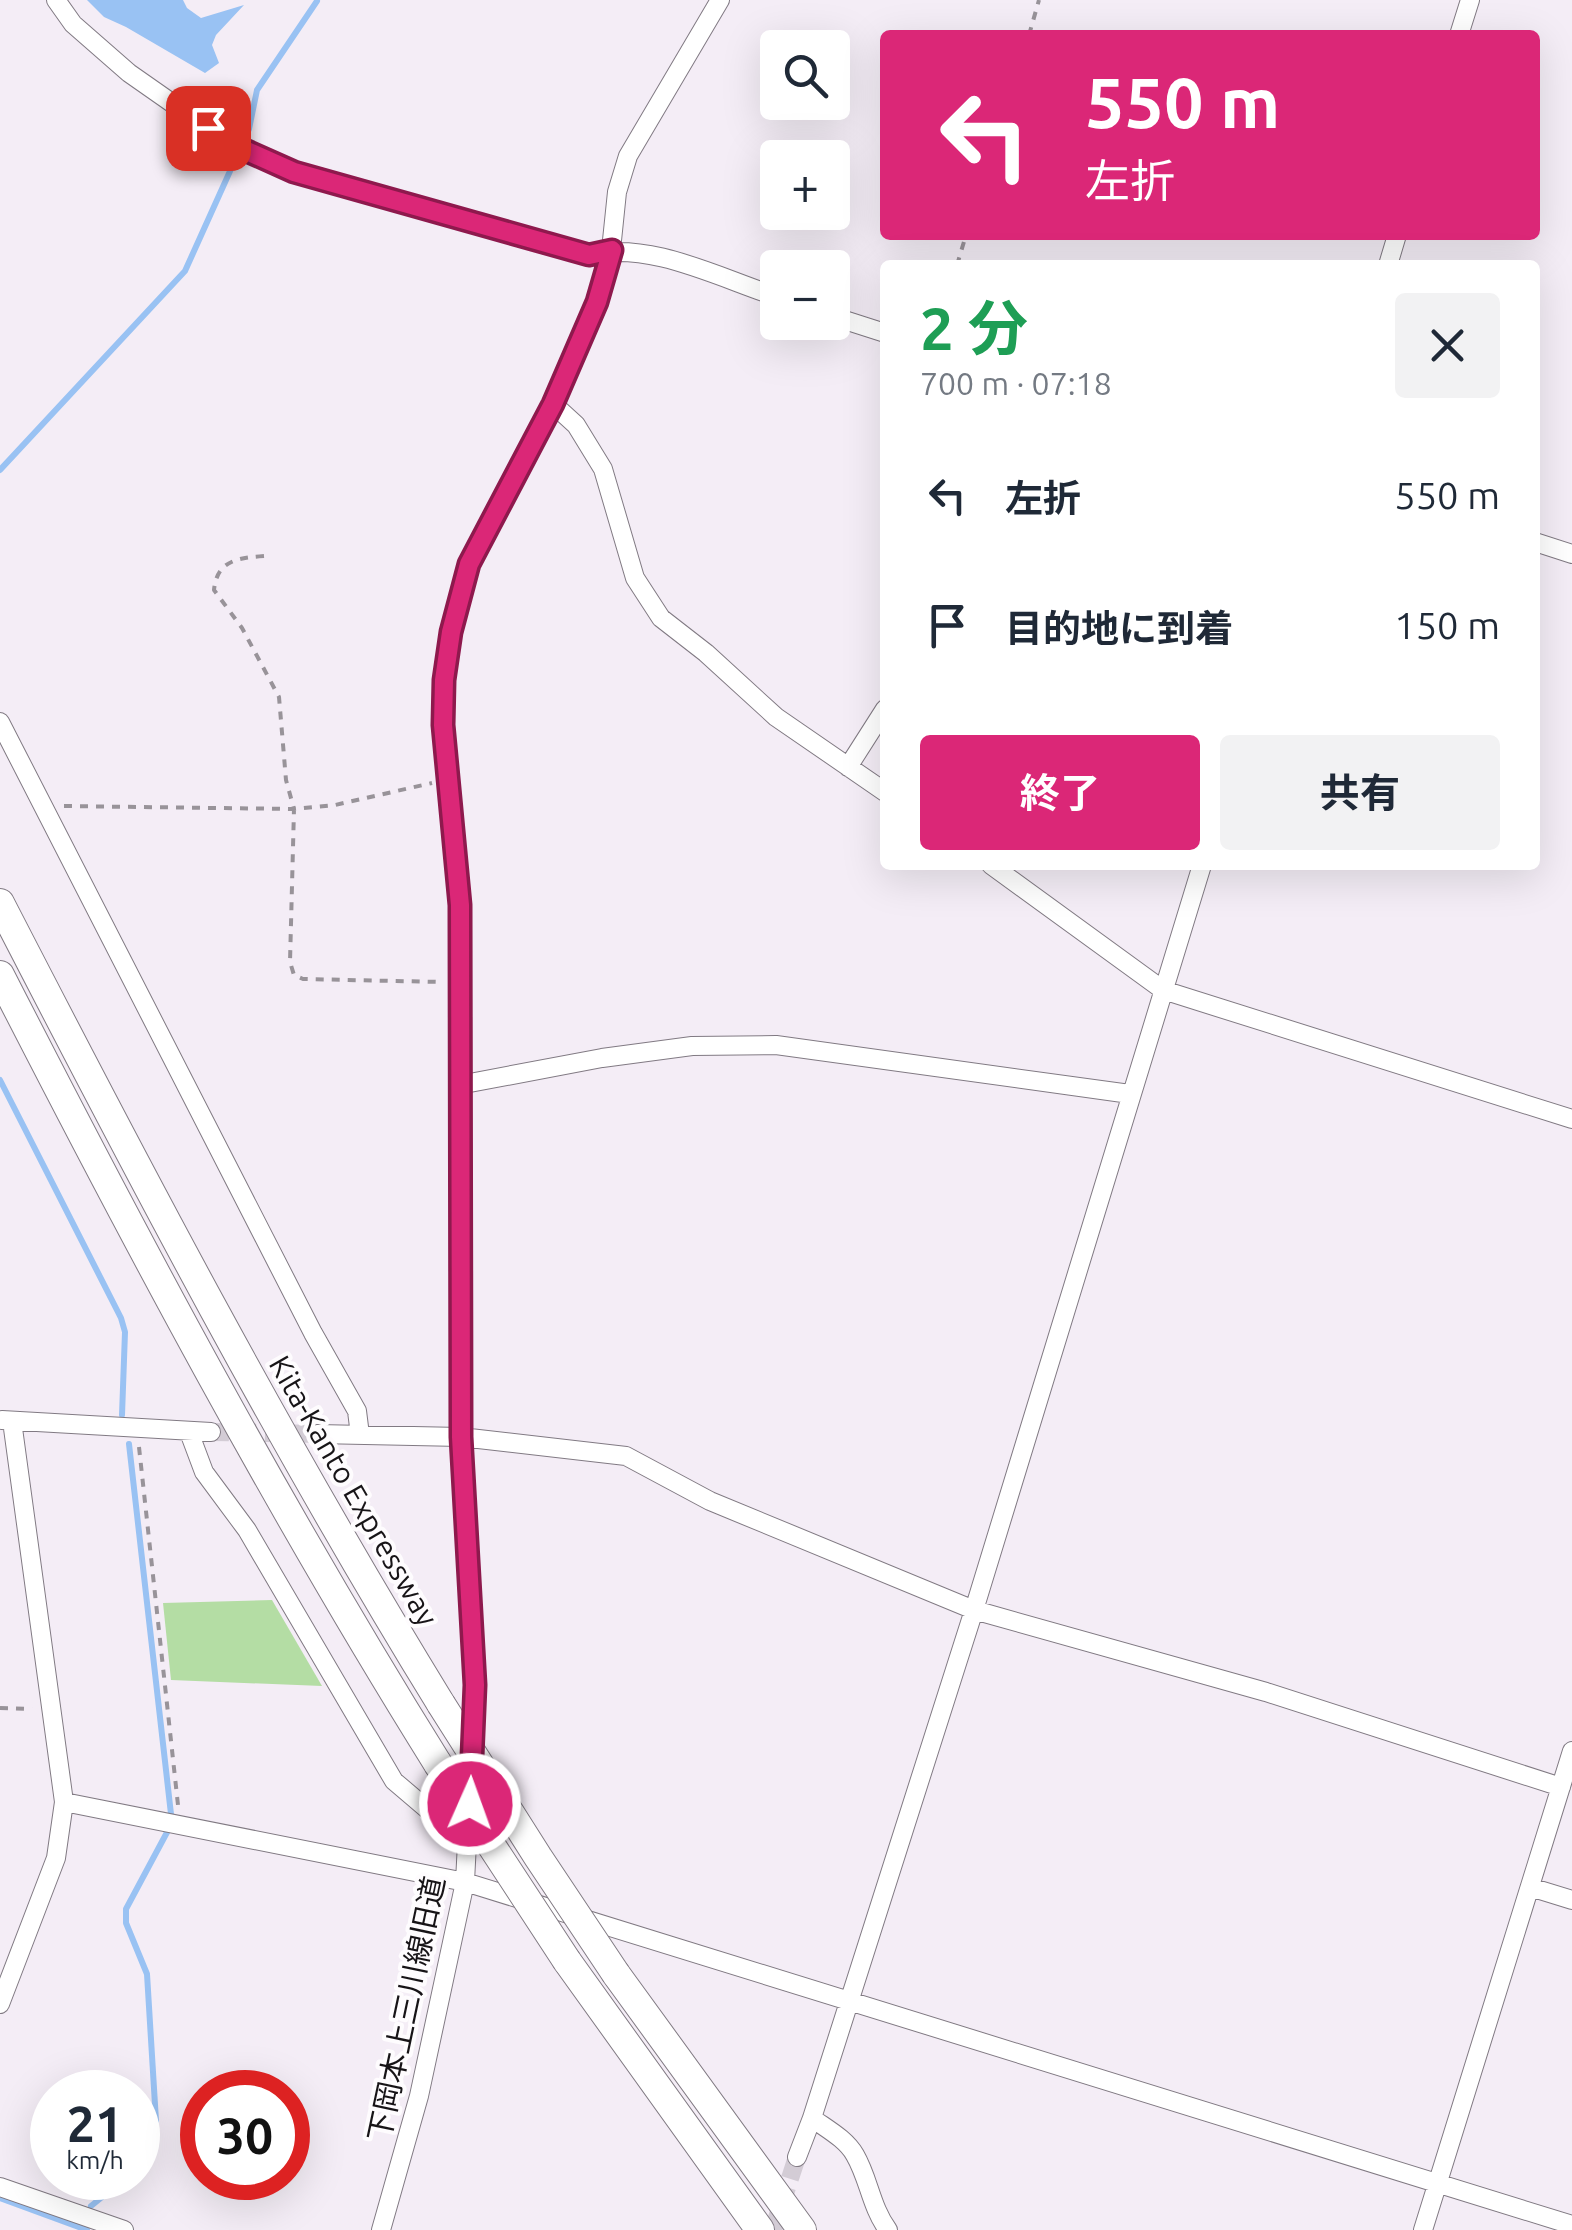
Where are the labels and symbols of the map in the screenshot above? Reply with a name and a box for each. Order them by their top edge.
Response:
pin [166,86,251,171]
street label: Kita-Kanto Expressway [263,1350,445,1631]
position arrow [418,1752,522,1856]
street label: 下岡本上三川線旧道 [361,1873,451,2144]
speed limit sign: 30 [180,2070,310,2200]

